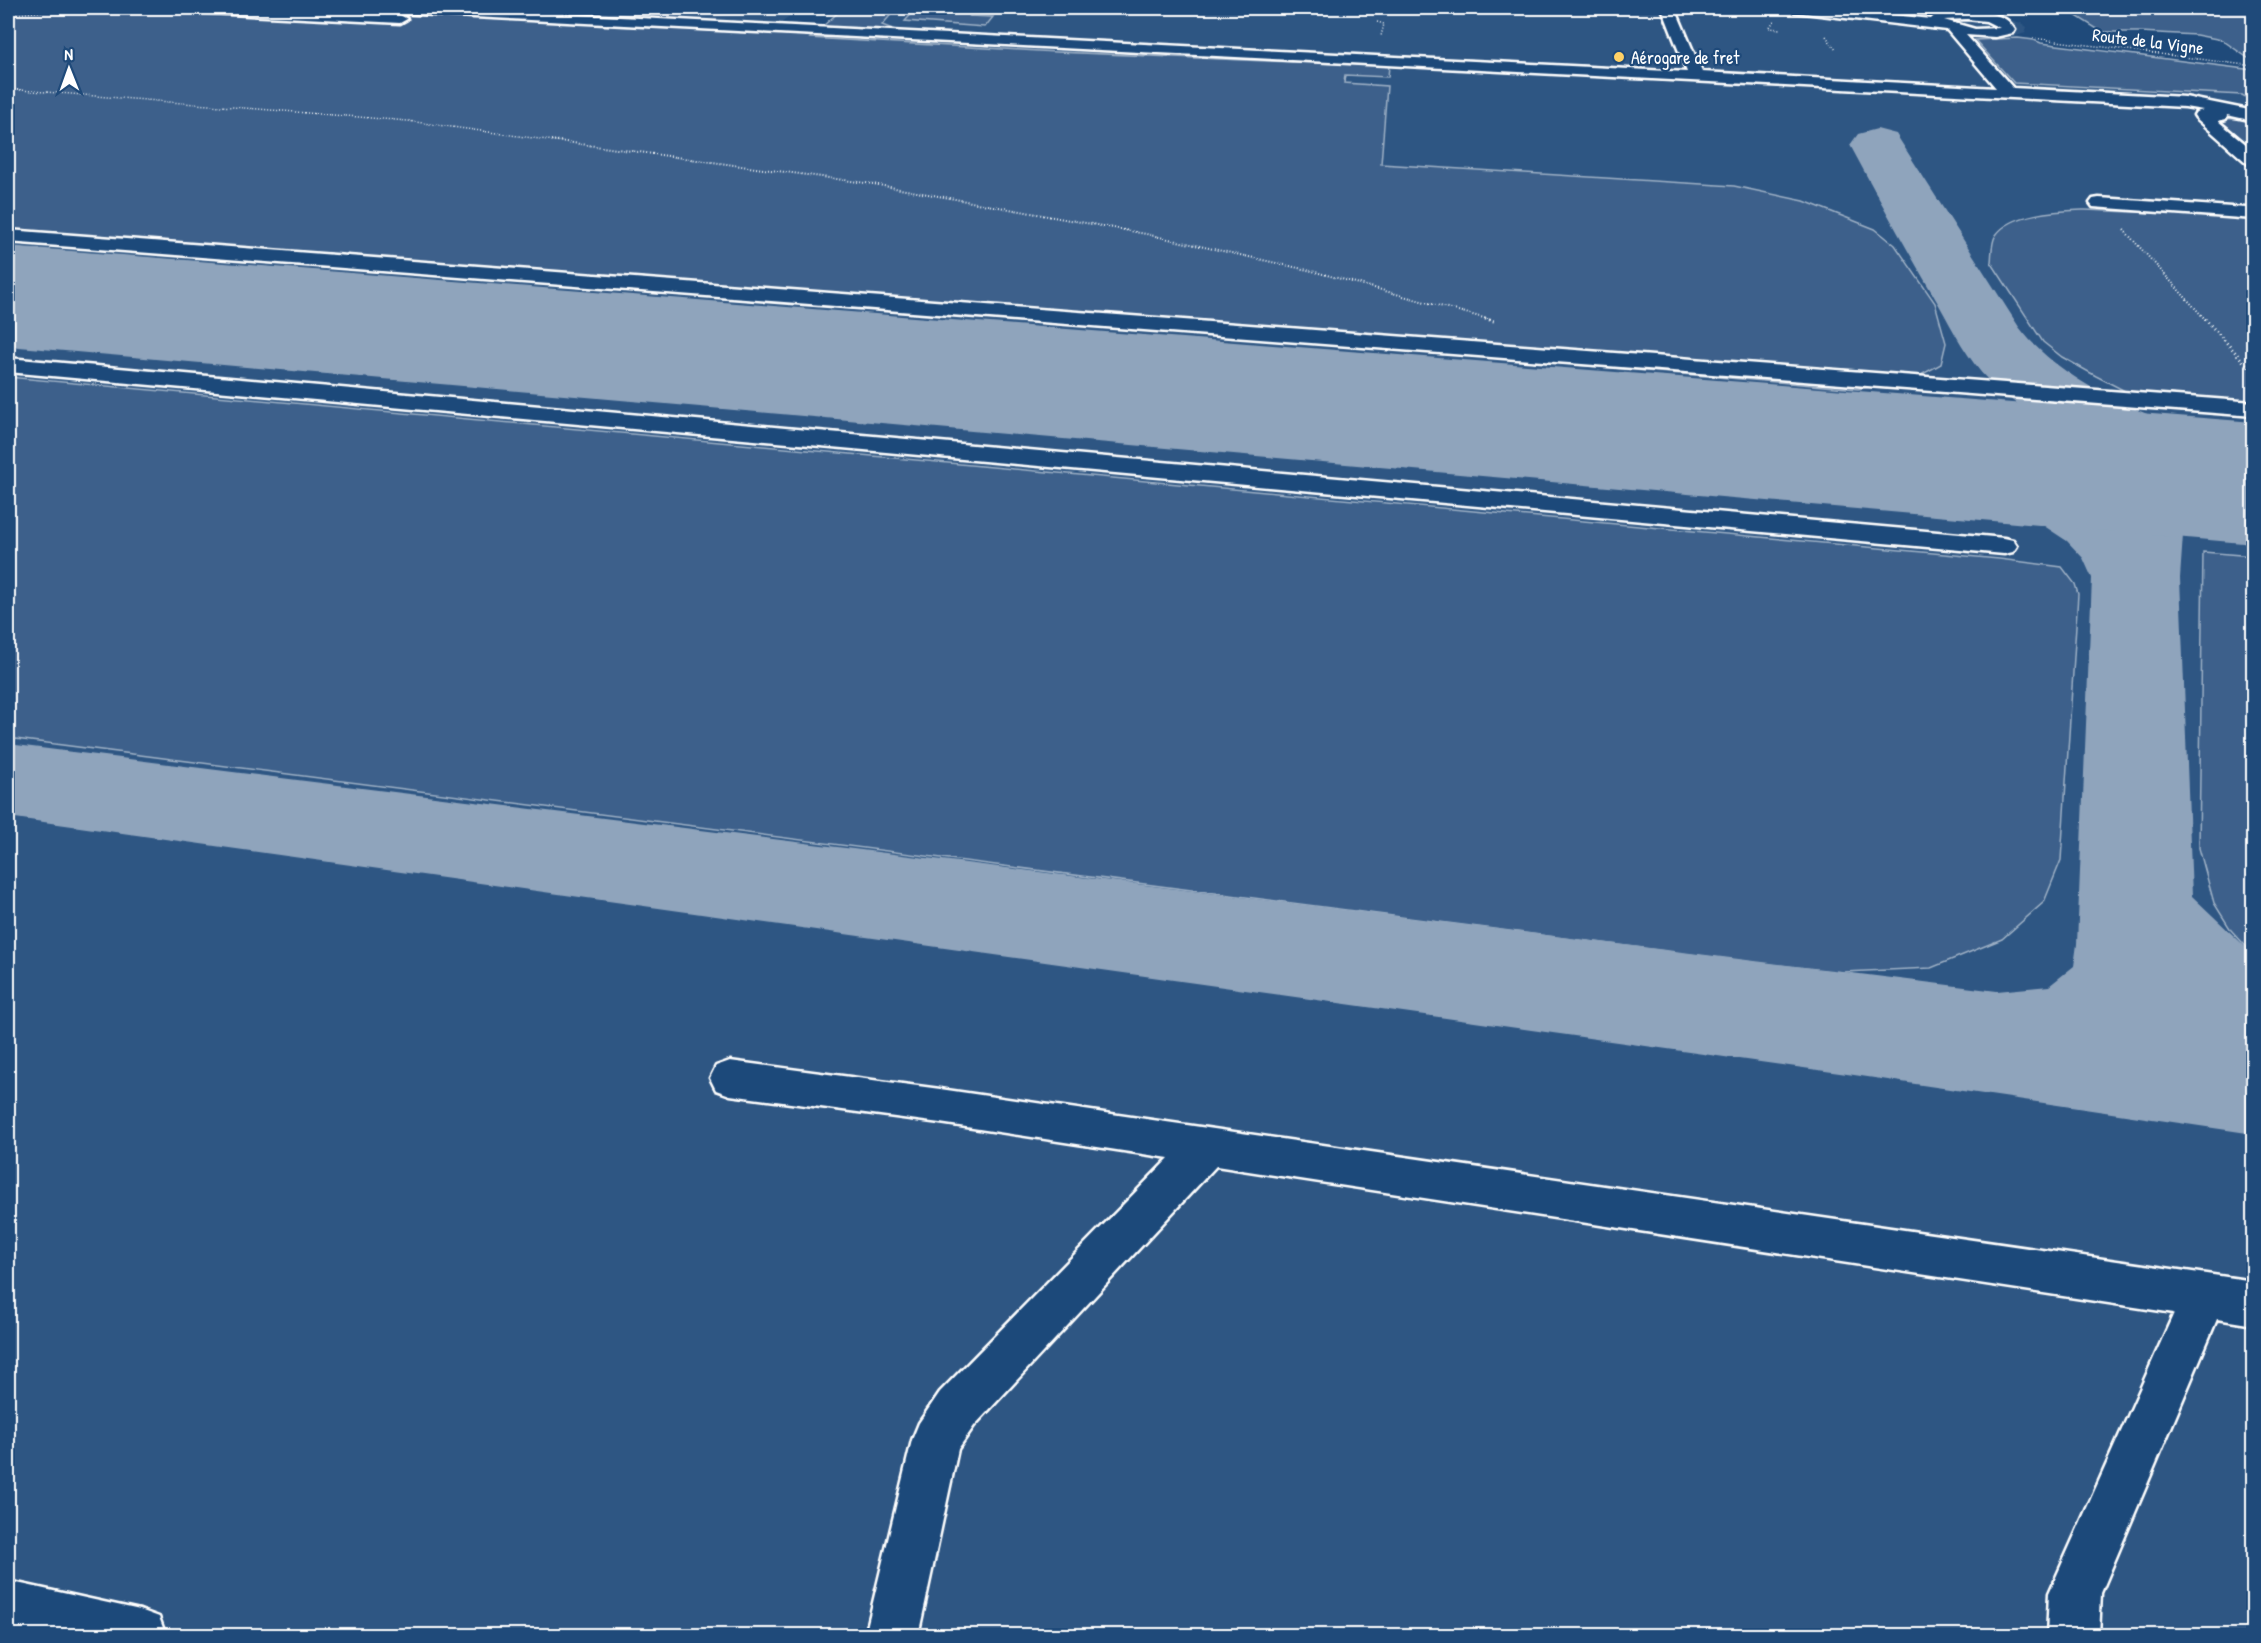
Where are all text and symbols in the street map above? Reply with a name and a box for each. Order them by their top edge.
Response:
street label: Route de la Vigne [2091,22,2205,60]
north arrow [39,39,99,99]
text: N [64,43,74,65]
place label: Aérogare de fret [1631,45,1740,70]
marker: Aérogare de fret [1612,50,1626,64]

